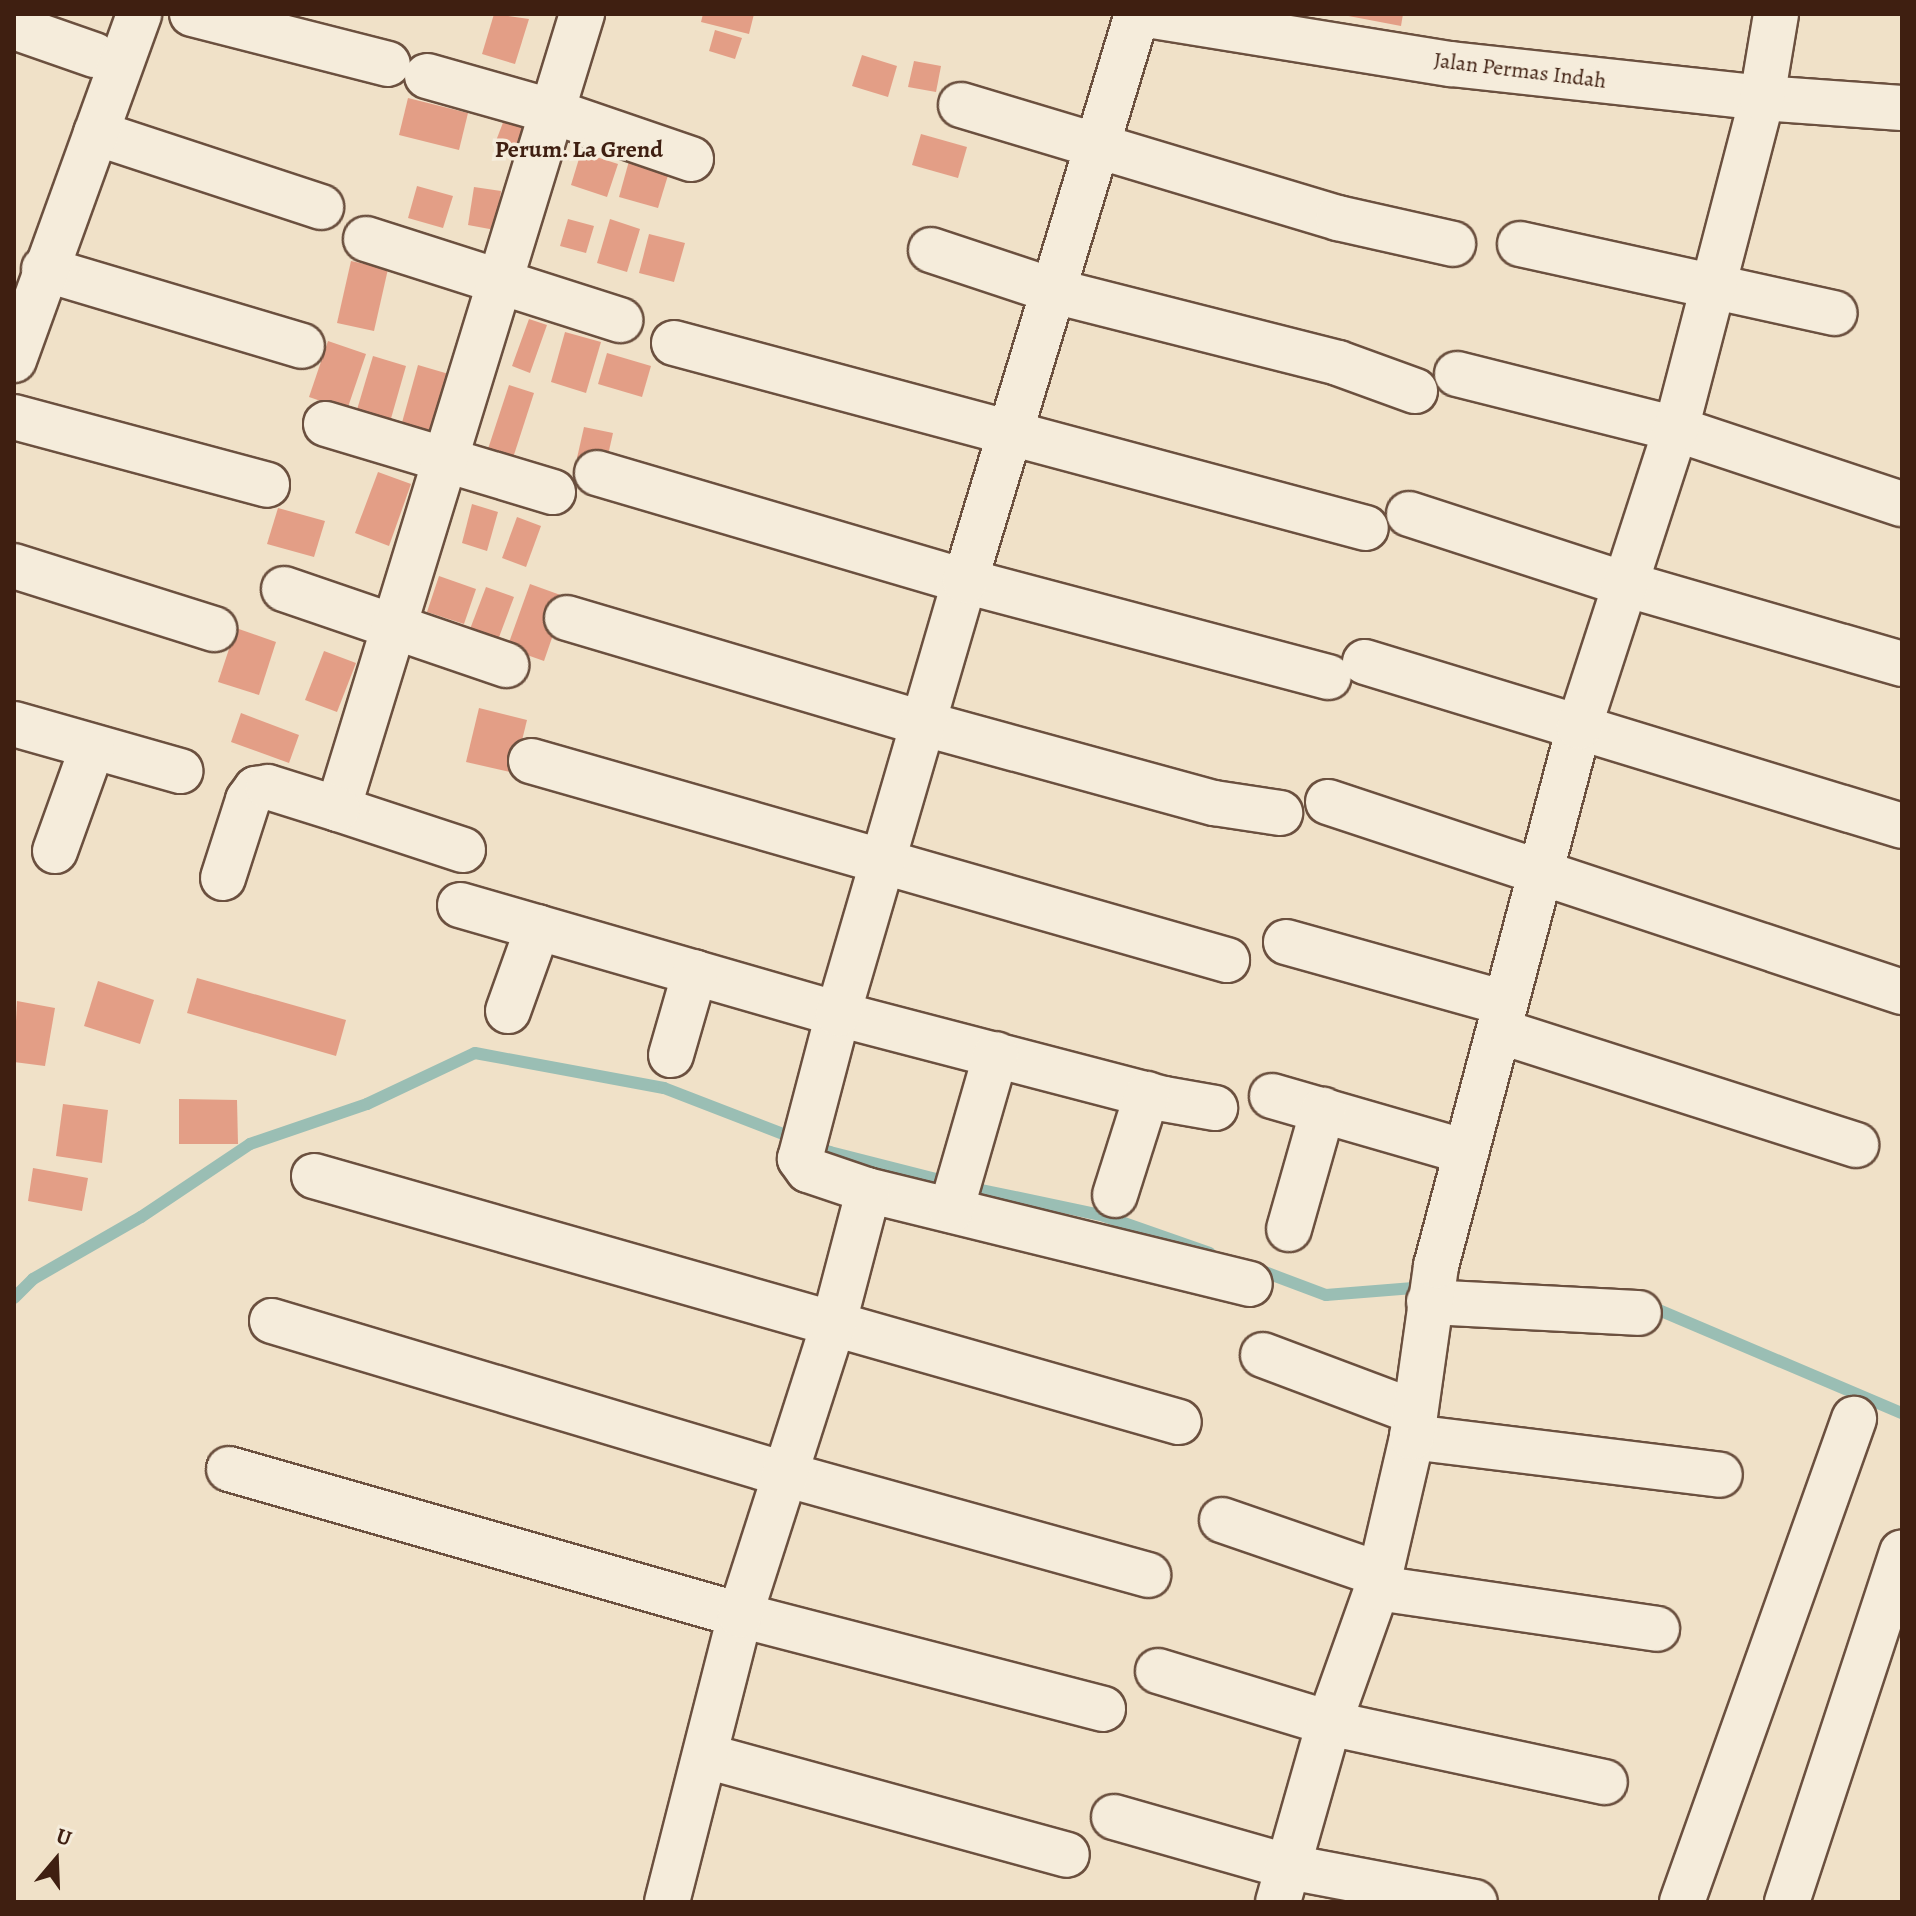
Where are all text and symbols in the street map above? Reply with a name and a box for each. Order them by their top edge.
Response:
street label: Jalan Permas Indah [1432,47,1608,95]
district label: Perum. La Grend [495,136,663,164]
north arrow [16,1820,96,1900]
text: U [52,1821,76,1854]

